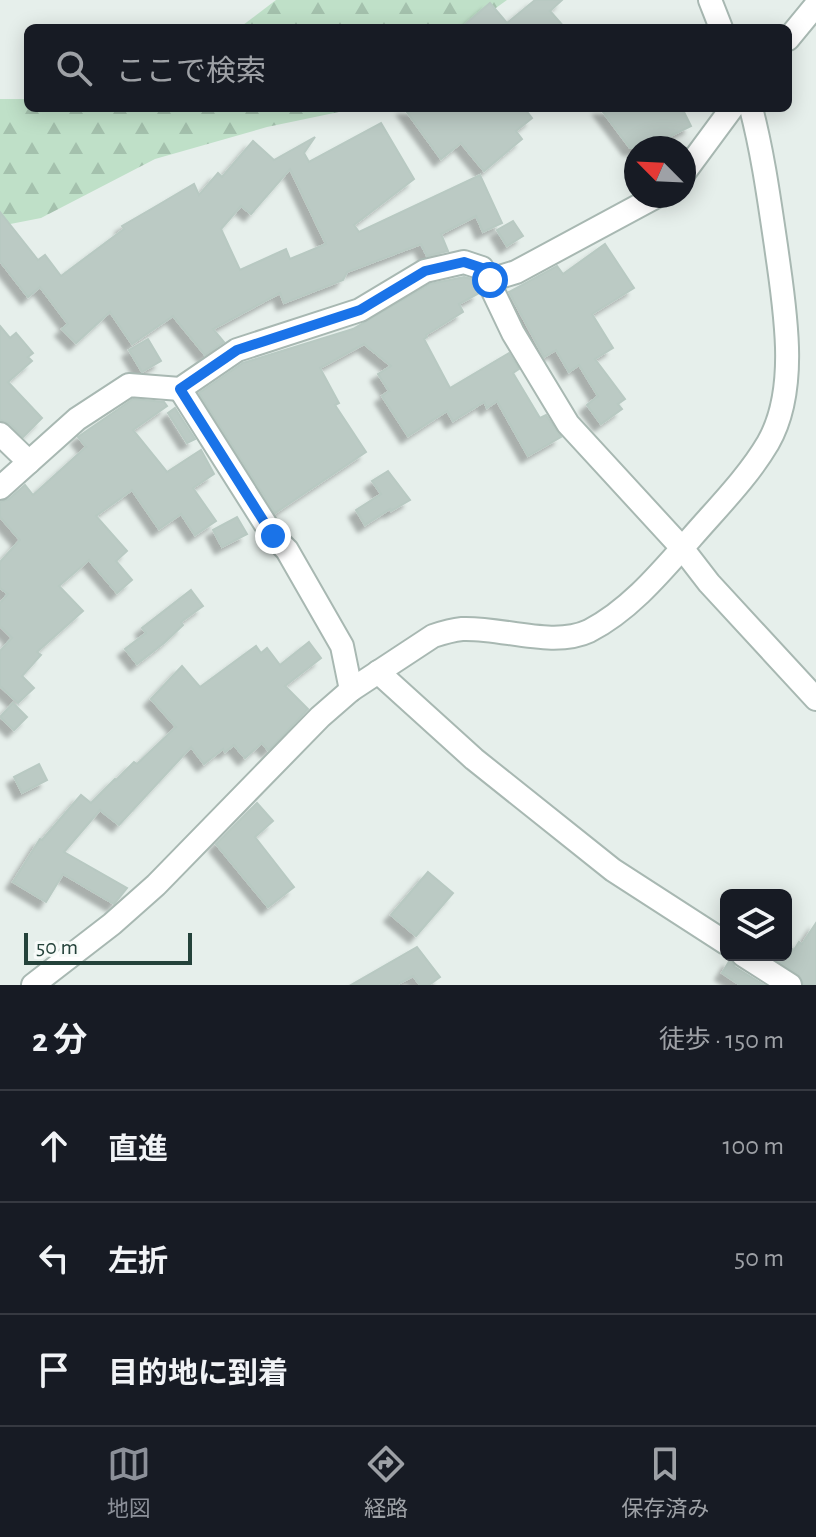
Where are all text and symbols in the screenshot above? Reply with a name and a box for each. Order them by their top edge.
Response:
search box [24,24,792,112]
icon: search [52,46,96,90]
text: ここで検索 [116,57,266,87]
north arrow [624,136,696,208]
route start [472,262,508,298]
route end [255,518,291,554]
map controls [720,889,792,961]
button: layers [720,889,792,961]
scale bar [24,929,192,965]
text: 50 m [36,936,78,958]
text: 2 分 [32,1024,87,1058]
text: 徒歩 · 150 m [659,1027,784,1053]
icon: ahead [32,1124,76,1168]
text: 100 m [723,1133,784,1159]
text: 直進 [108,1135,168,1165]
icon: left [32,1236,76,1280]
text: 50 m [734,1245,784,1271]
text: 左折 [108,1247,168,1277]
icon: arrive [32,1348,76,1392]
text: 目的地に到着 [108,1359,288,1389]
tab: 地図 [107,1442,151,1522]
tab: 経路 [364,1442,408,1522]
tab: 保存済み [621,1442,709,1522]

